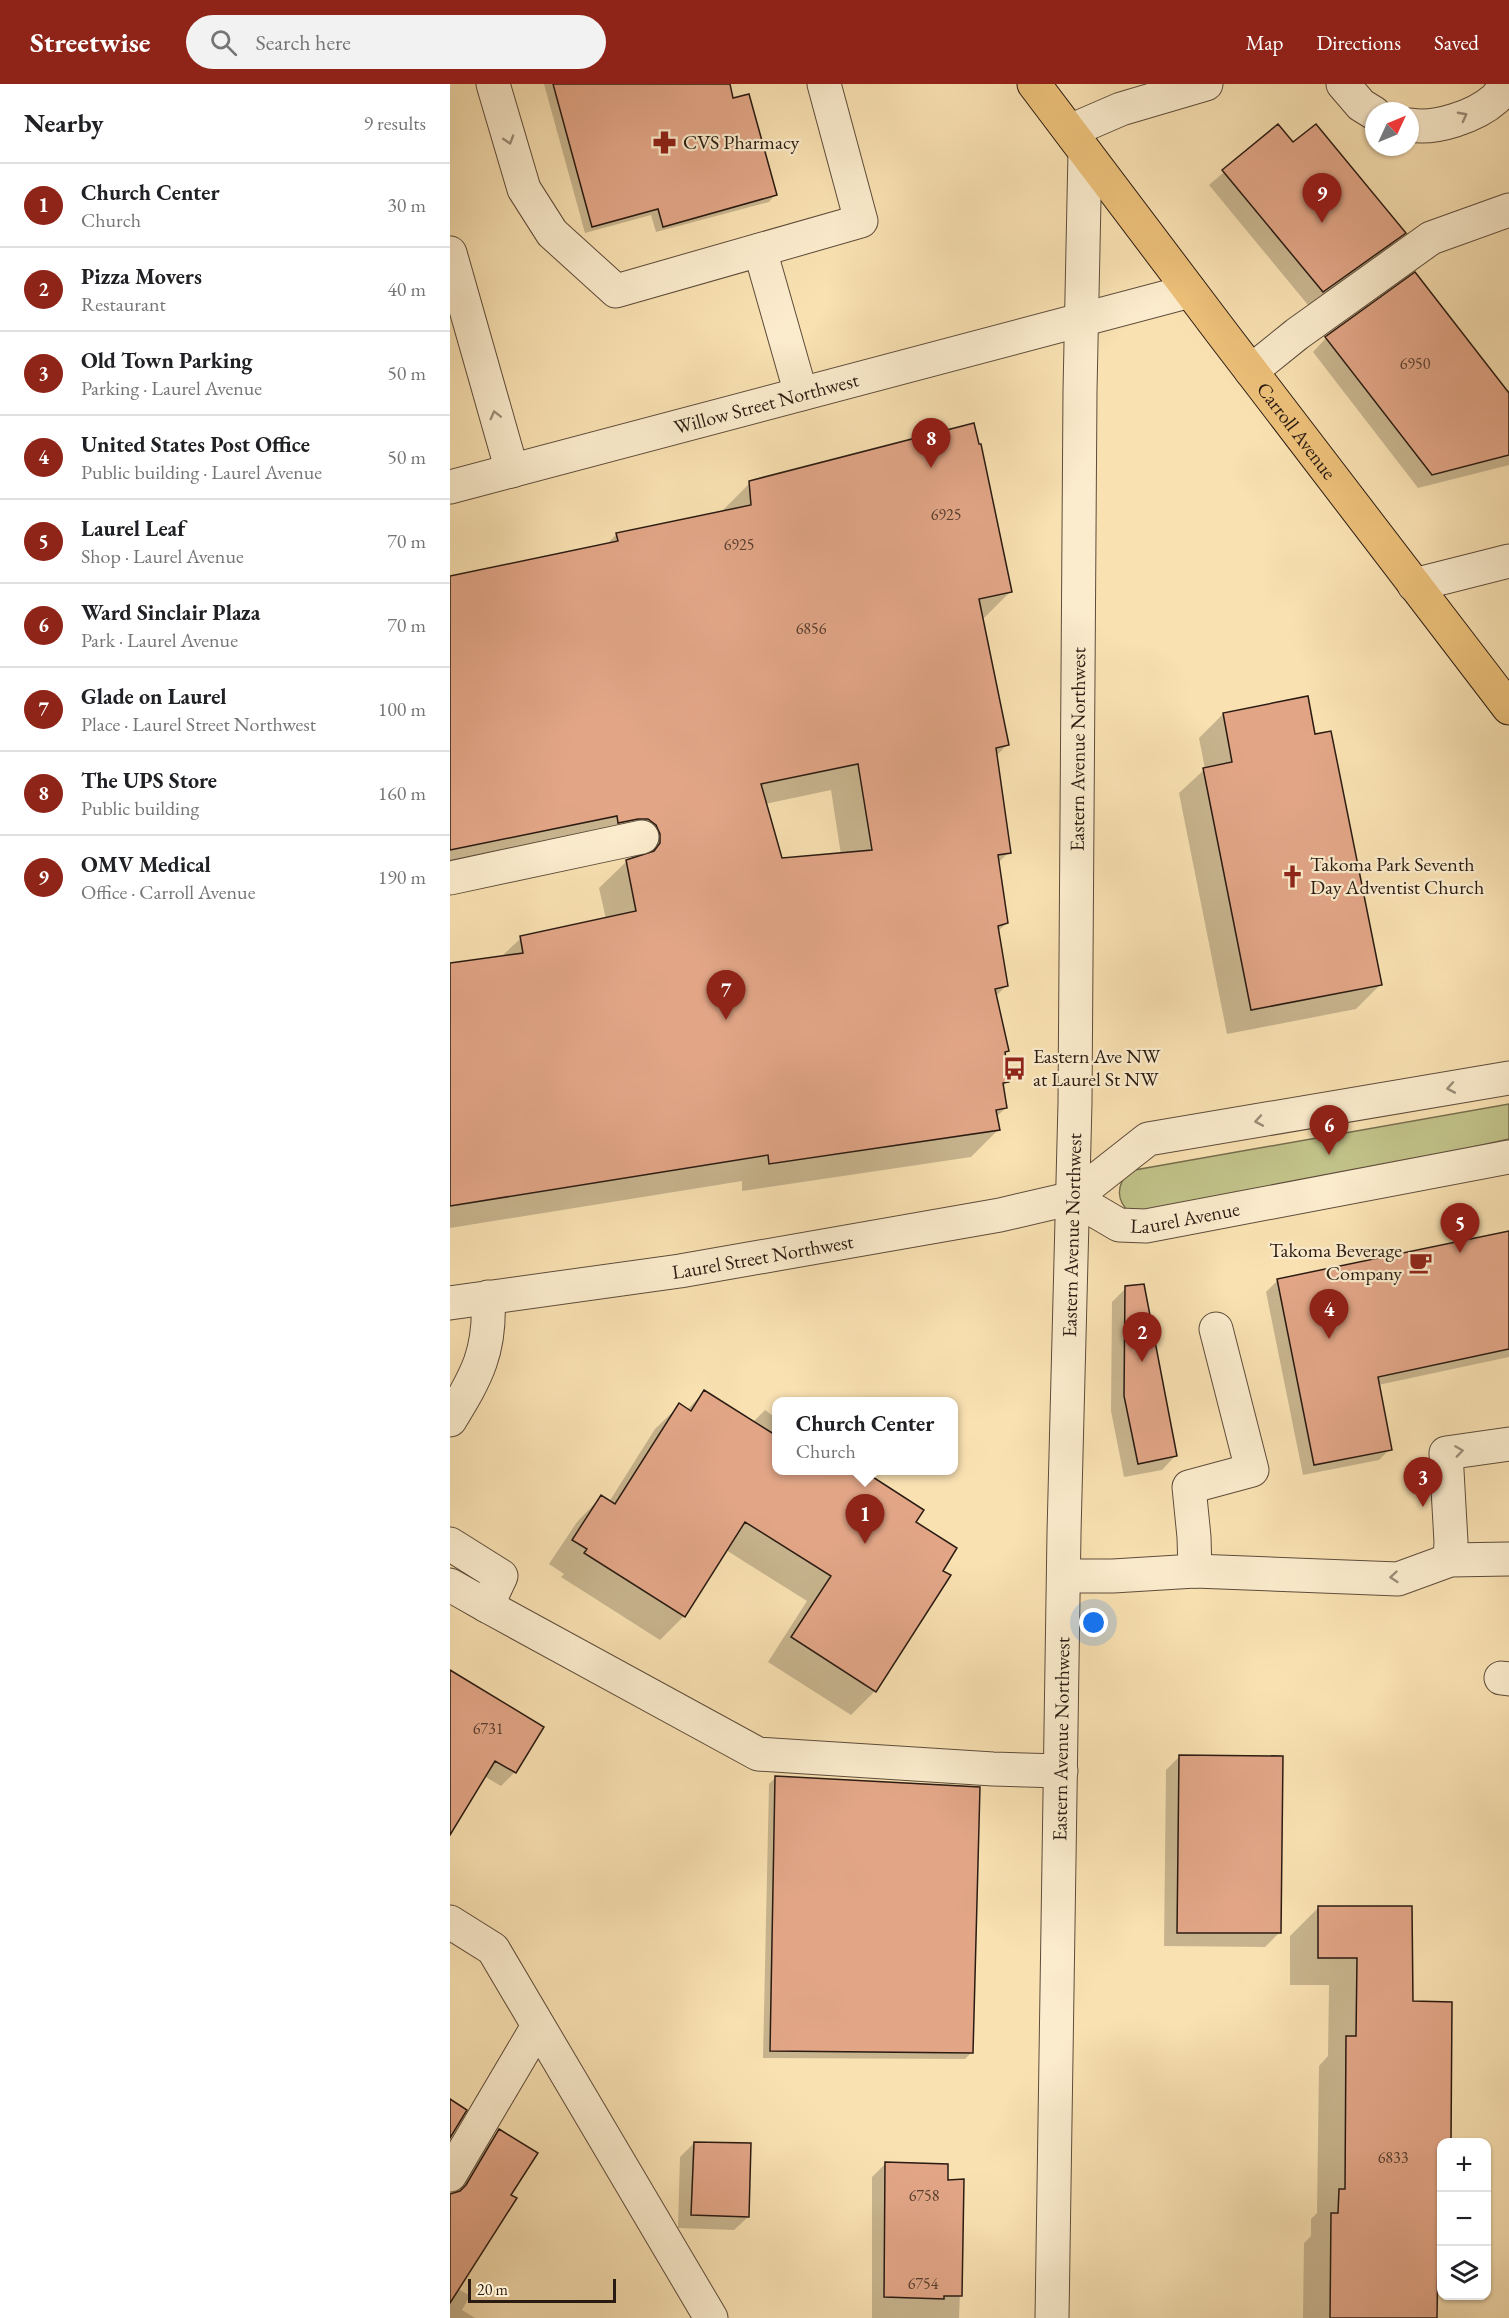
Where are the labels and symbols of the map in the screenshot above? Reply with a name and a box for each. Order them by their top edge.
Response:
north arrow [1365,102,1419,156]
one-way arrow [1457,112,1468,124]
pharmacy icon: CVS Pharmacy [652,129,678,155]
place label: CVS Pharmacy [683,129,800,155]
one-way arrow [502,134,514,145]
pin: 9 [1302,174,1342,223]
house number: 6950 [1400,353,1431,374]
street label: Willow Street Northwest [671,366,862,440]
street label: Carroll Avenue [1251,377,1343,485]
one-way arrow [490,410,503,420]
pin: 8 [912,418,950,468]
house number: 6925 [931,504,961,525]
house number: 6925 [724,534,754,555]
house number: 6856 [796,618,827,639]
street label: Eastern Avenue Northwest [1064,646,1091,851]
place label: Takoma Park Seventh Day Adventist Church [1310,851,1484,900]
church icon: Takoma Park Seventh Day Adventist Church [1279,863,1305,889]
pin: 7 [706,970,746,1020]
place label: Eastern Ave NW at Laurel St NW [1033,1043,1161,1092]
bus stop icon: Eastern Ave NW at Laurel St NW [1002,1055,1028,1081]
one-way arrow [1447,1081,1457,1094]
pin: 6 [1310,1106,1348,1155]
one-way arrow [1254,1114,1264,1126]
street label: Eastern Avenue Northwest [1056,1132,1087,1338]
street label: Laurel Avenue [1130,1195,1242,1239]
pin: 5 [1440,1204,1480,1253]
street label: Laurel Street Northwest [670,1228,856,1285]
place label: Takoma Beverage Company [1269,1237,1402,1286]
cafe icon: Takoma Beverage Company [1407,1249,1433,1275]
pin: 4 [1310,1290,1348,1339]
pin: 2 [1122,1312,1162,1362]
one-way arrow [1455,1446,1464,1458]
pin: 3 [1404,1458,1442,1507]
pin: 1 [846,1494,884,1544]
one-way arrow [1389,1570,1399,1583]
your location [1079,1608,1108,1637]
street label: Eastern Avenue Northwest [1046,1636,1075,1841]
house number: 6731 [473,1718,503,1739]
house number: 6833 [1378,2147,1409,2168]
house number: 6758 [909,2185,940,2206]
house number: 6754 [908,2273,939,2294]
scale bar [468,2276,616,2304]

